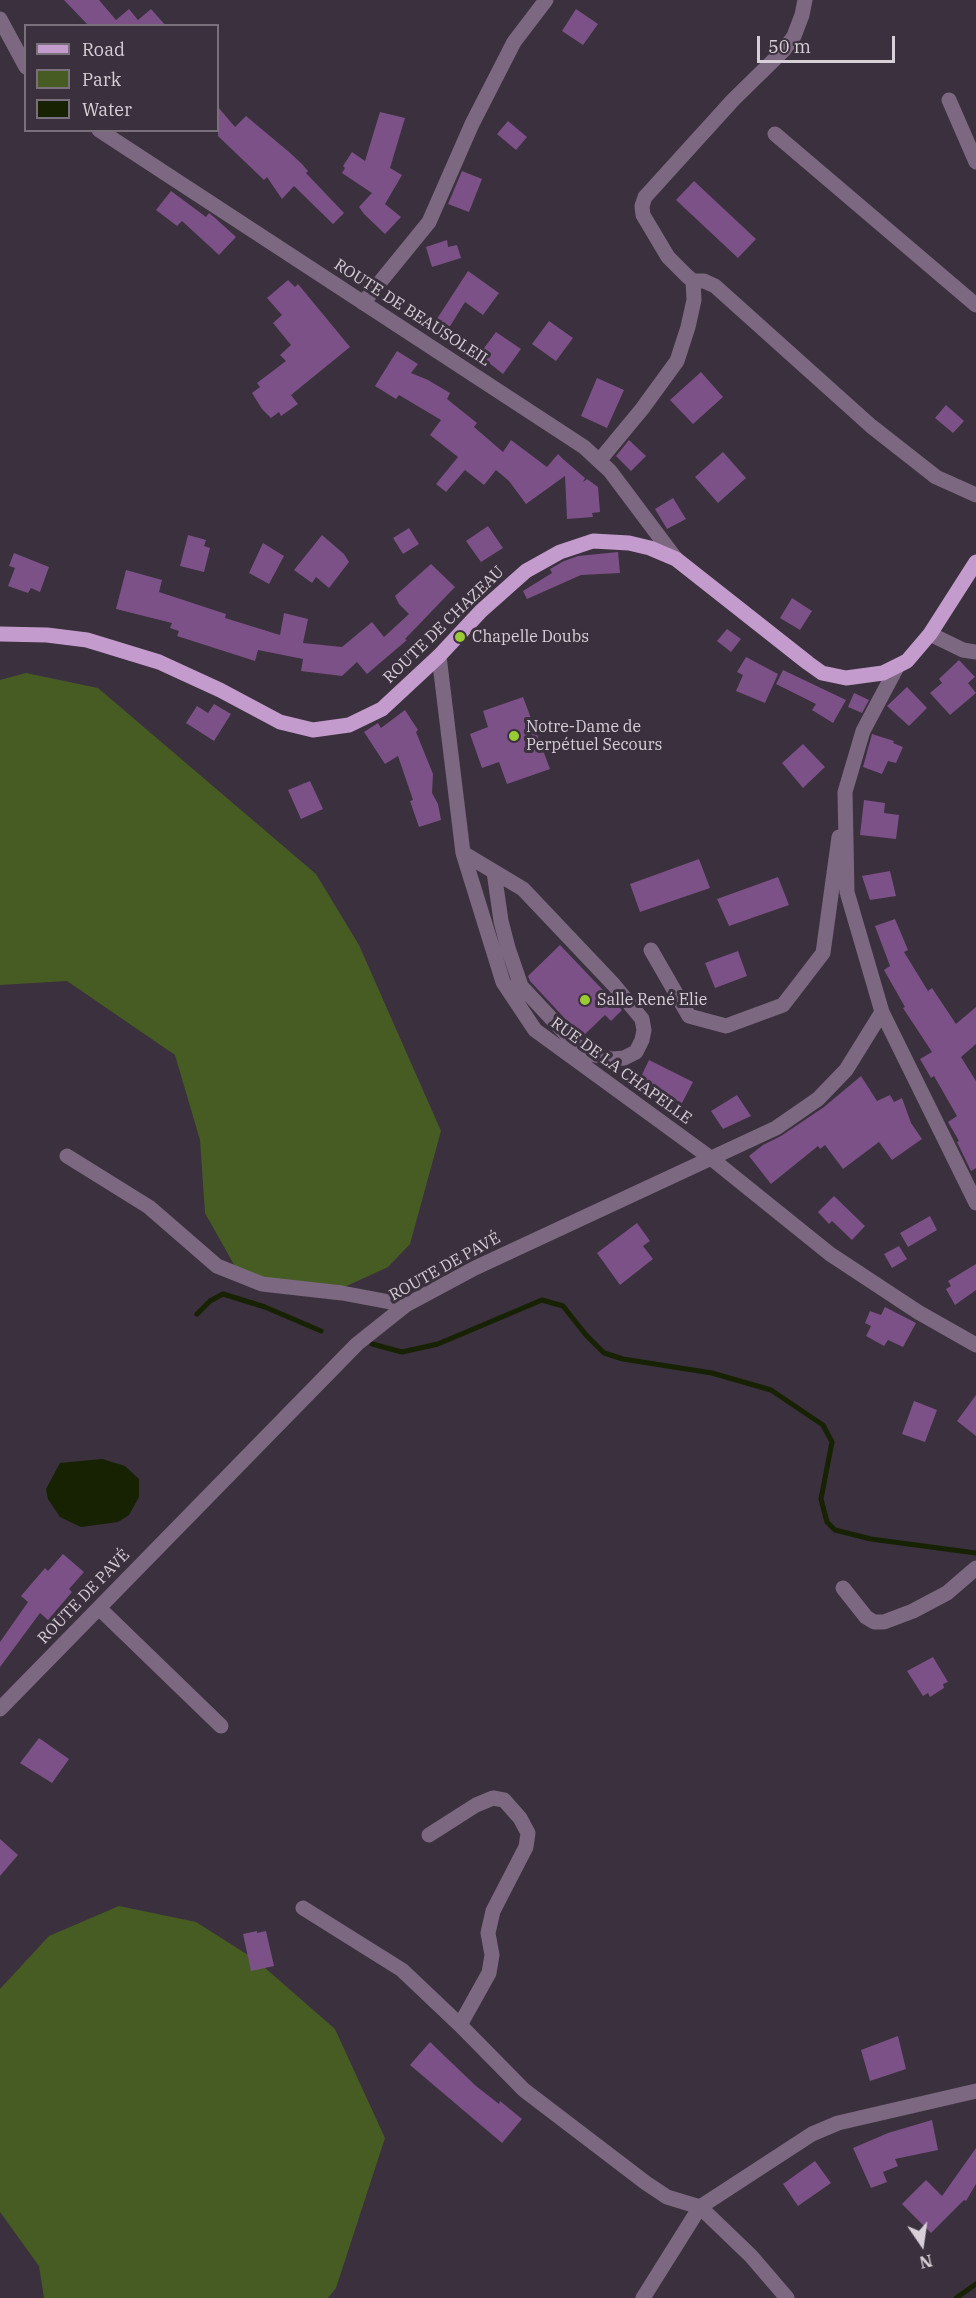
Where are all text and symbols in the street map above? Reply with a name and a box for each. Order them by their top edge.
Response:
legend [24,24,219,132]
scale bar [760,24,898,62]
text: 50 m [768,35,811,58]
text: Road [82,38,125,61]
text: Park [82,68,121,91]
text: Water [82,98,132,121]
street label: ROUTE DE BEAUSOLEIL [330,255,494,371]
street label: ROUTE DE CHAZEAU [380,562,508,688]
place label: Chapelle Doubs [472,627,589,647]
marker: Chapelle Doubs [453,630,467,644]
place label: Notre-Dame de Perpétuel Secours [526,717,662,755]
marker: Notre-Dame de Perpétuel Secours [507,729,521,743]
place label: Salle René Elie [597,990,707,1010]
marker: Salle René Elie [578,993,592,1007]
street label: RUE DE LA CHAPELLE [547,1013,695,1129]
street label: ROUTE DE PAVÉ [386,1229,504,1305]
street label: ROUTE DE PAVÉ [34,1546,134,1648]
north arrow [892,2214,952,2274]
text: N [918,2250,934,2273]

